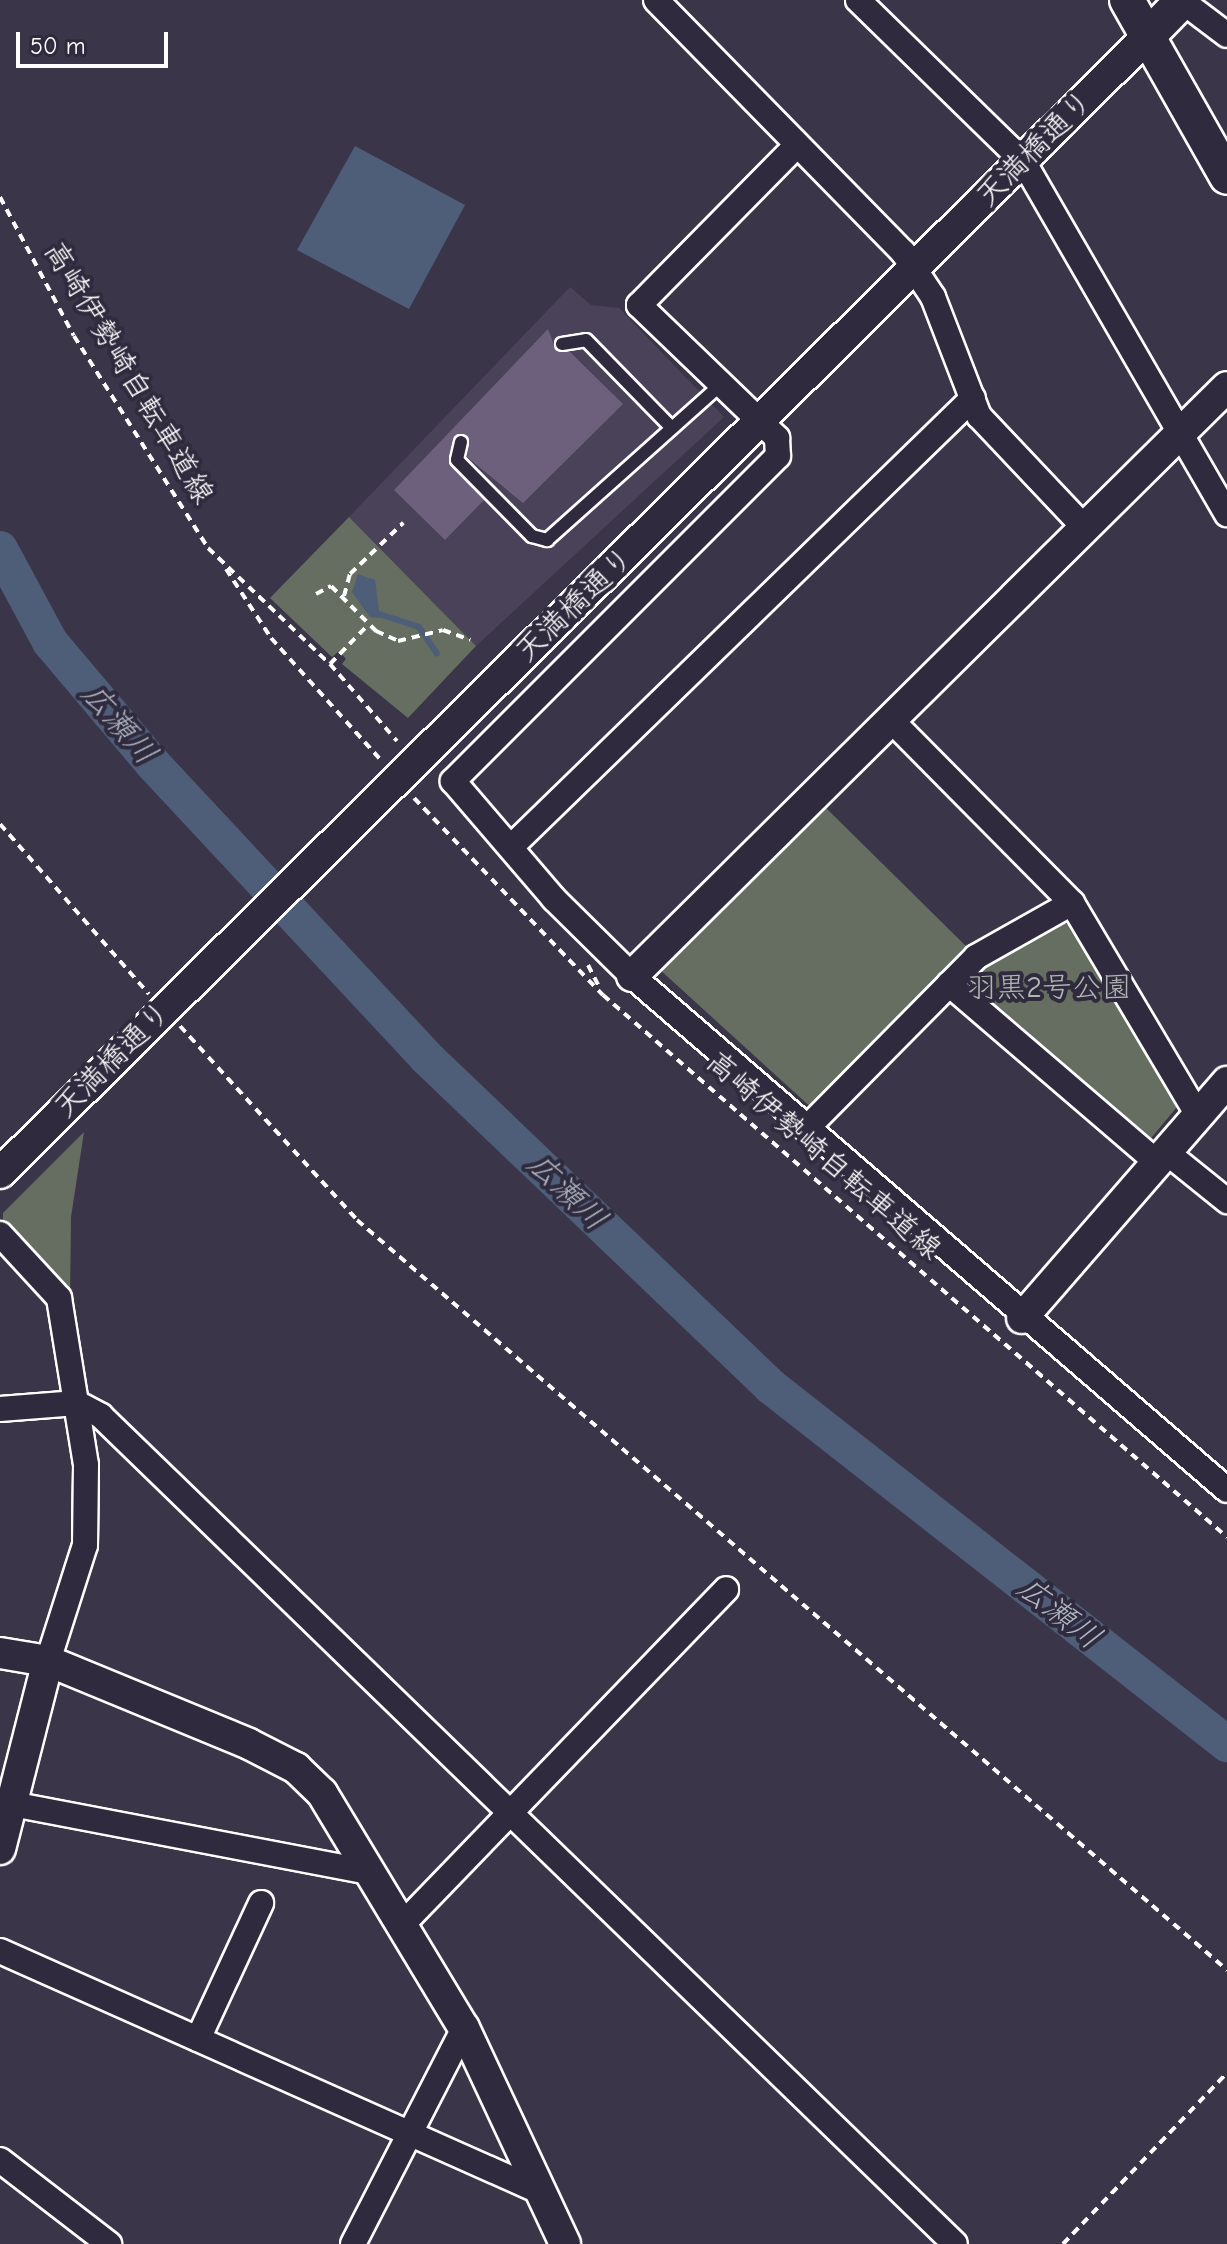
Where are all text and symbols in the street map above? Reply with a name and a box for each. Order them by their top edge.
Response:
scale bar [20,16,172,66]
text: 50 m [30,32,86,60]
street label: 天満橋通り [969,83,1101,215]
street label: 高崎伊勢崎自転車道線 [35,235,221,511]
street label: 天満橋通り [509,540,641,670]
water label: 広瀬川 [73,675,165,773]
park label: 羽黒2号公園 [966,970,1132,1006]
street label: 天満橋通り [47,994,179,1126]
street label: 高崎伊勢崎自転車道線 [698,1044,948,1268]
water label: 広瀬川 [519,1145,615,1239]
water label: 広瀬川 [1009,1568,1109,1658]

